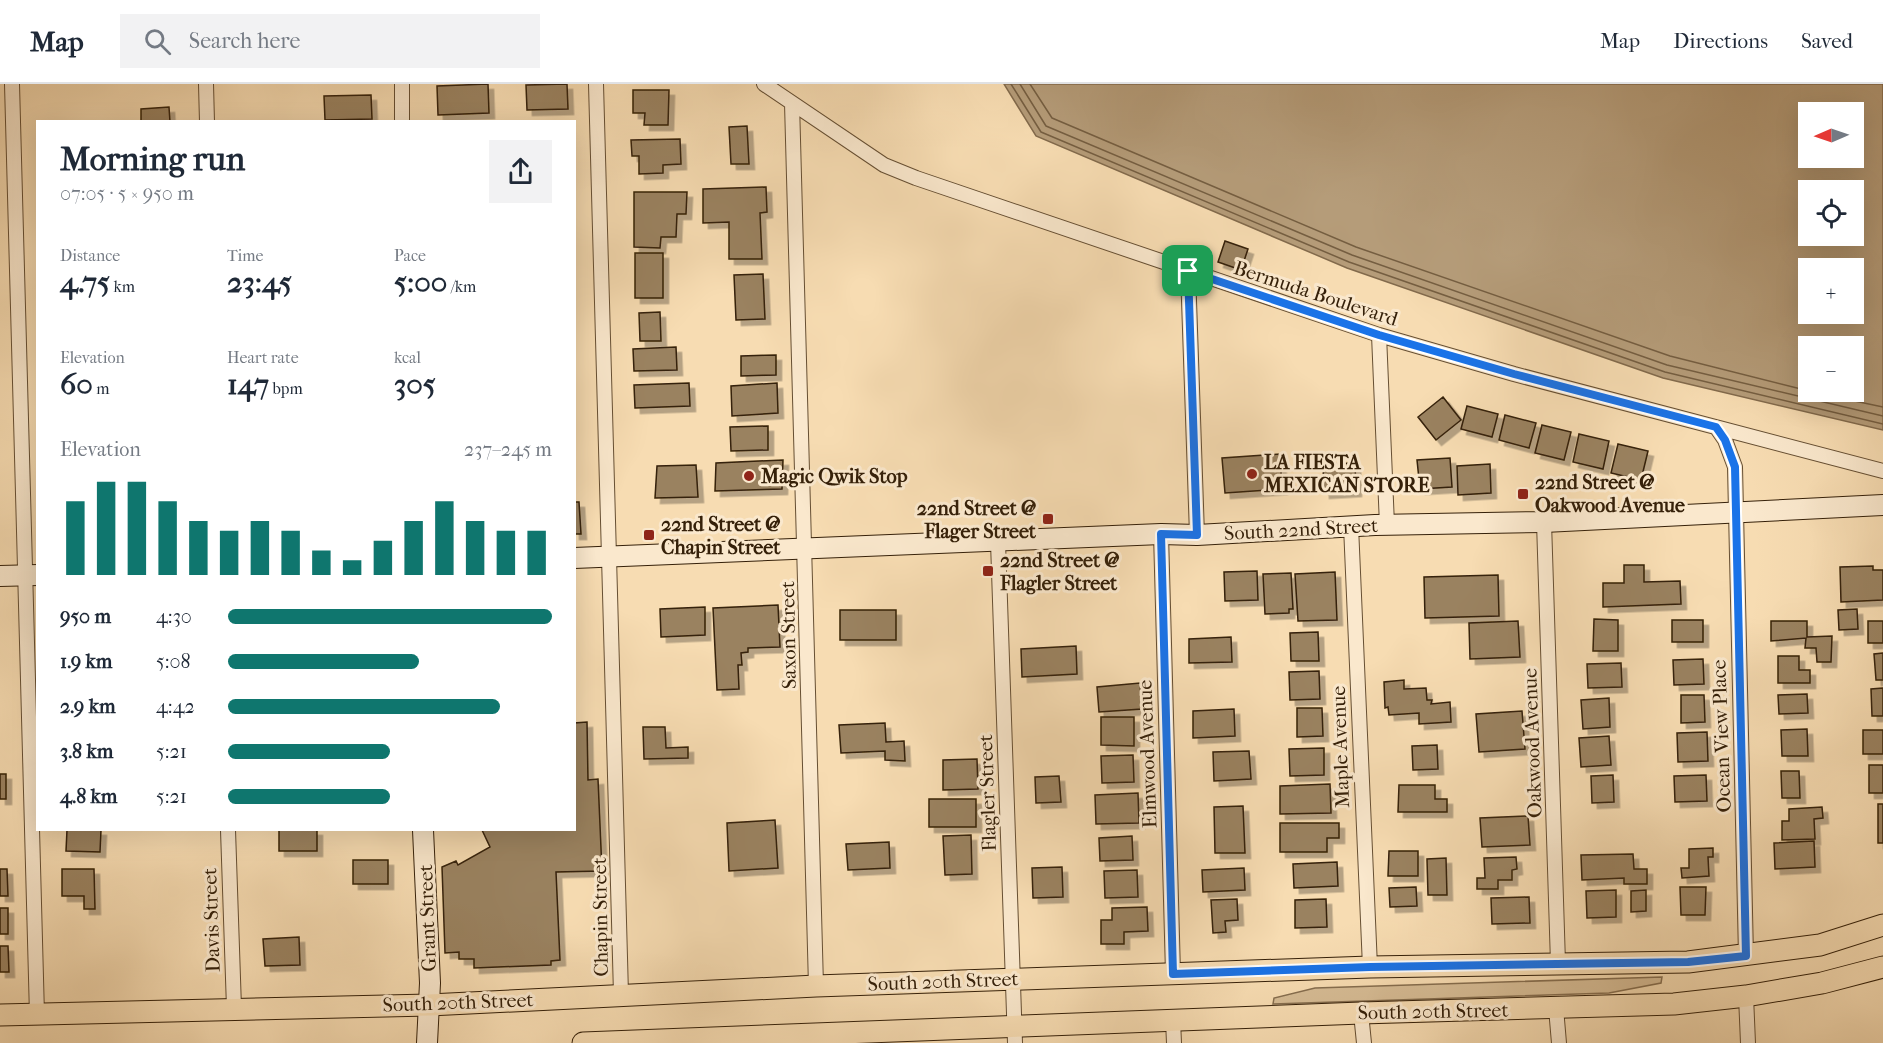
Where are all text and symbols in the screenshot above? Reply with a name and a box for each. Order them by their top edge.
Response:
search box [120,14,540,68]
text: Map [30,25,84,58]
icon: search [141,25,174,58]
text: Search here [189,28,300,54]
text: Map [1600,29,1640,53]
text: Directions [1673,29,1768,53]
text: Saved [1801,29,1853,53]
north arrow [1798,102,1864,168]
map controls [1798,102,1864,402]
text: Morning run [60,140,245,179]
button: share [489,140,552,203]
button: locate [1798,180,1864,246]
text: 07:05 · 5 × 950 m [60,182,194,205]
pin [1162,245,1213,296]
text: Distance [60,246,120,265]
text: Time [227,246,263,265]
text: Pace [394,246,426,265]
icon: arrive [1171,254,1204,287]
street label: Bermuda Boulevard [1231,256,1402,331]
button: + [1798,258,1864,324]
text: 4.75 [60,265,110,300]
text: 23:45 [227,265,292,300]
text: 5:00 [394,265,447,300]
text: km [110,277,135,296]
text: /km [447,277,476,296]
button: − [1798,336,1864,402]
text: Elevation [60,348,125,367]
text: Heart rate [227,348,299,367]
text: kcal [394,348,421,367]
text: 60 [60,367,93,402]
text: 147 [227,367,269,402]
text: 305 [394,367,436,402]
text: m [93,379,110,398]
text: bpm [269,379,303,398]
text: Elevation [60,438,141,461]
text: 237–245 m [464,438,552,461]
place label: LA FIESTA MEXICAN STORE [1263,451,1430,497]
place label: Magic Qwik Stop [760,465,908,488]
marker: LA FIESTA MEXICAN STORE [1245,467,1259,481]
marker: Magic Qwik Stop [742,469,756,483]
place label: 22nd Street @ Oakwood Avenue [1535,471,1685,517]
marker: 22nd Street @ Oakwood Avenue [1516,487,1530,501]
place label: 22nd Street @ Flager Street [917,497,1037,543]
marker: 22nd Street @ Flager Street [1041,512,1055,526]
place label: 22nd Street @ Chapin Street [661,513,781,559]
street label: South 22nd Street [1223,514,1379,545]
marker: 22nd Street @ Chapin Street [642,528,656,542]
place label: 22nd Street @ Flagler Street [999,549,1119,595]
marker: 22nd Street @ Flagler Street [981,564,995,578]
street label: Saxon Street [776,581,801,689]
text: 950 m [60,605,111,628]
text: 4:30 [156,605,192,628]
text: 1.9 km [60,650,112,673]
text: 5:08 [156,650,191,673]
street label: Ocean View Place [1707,659,1736,813]
street label: Oakwood Avenue [1518,668,1547,818]
street label: Elmwood Avenue [1133,679,1162,829]
street label: Maple Avenue [1327,685,1354,809]
text: 2.9 km [60,695,116,718]
text: 4:42 [156,695,195,718]
street label: Flagler Street [974,734,1001,852]
text: 3.8 km [60,740,113,763]
text: 5:21 [156,740,187,763]
text: 4.8 km [60,785,117,808]
text: 5:21 [156,785,187,808]
street label: Chapin Street [588,857,613,977]
street label: Grant Street [414,864,441,972]
street label: Davis Street [198,867,225,973]
street label: South 20th Street [867,967,1019,996]
street label: South 20th Street [382,988,534,1017]
street label: South 20th Street [1357,999,1509,1024]

